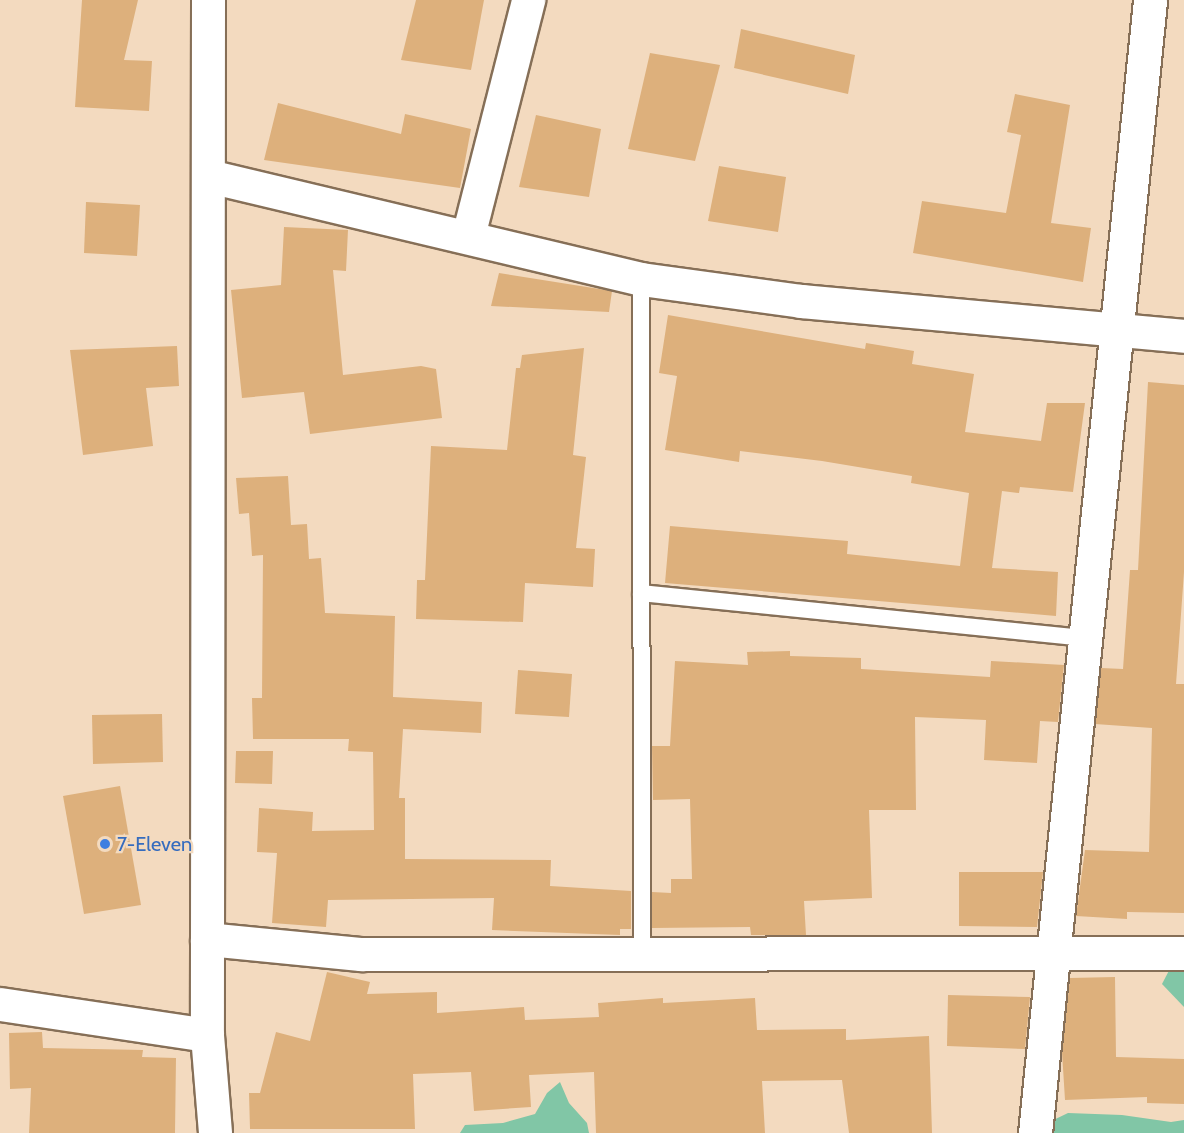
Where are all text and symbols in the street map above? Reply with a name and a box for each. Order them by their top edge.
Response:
place label: 7-Eleven [117,832,192,856]
marker: 7-Eleven [98,837,112,851]

